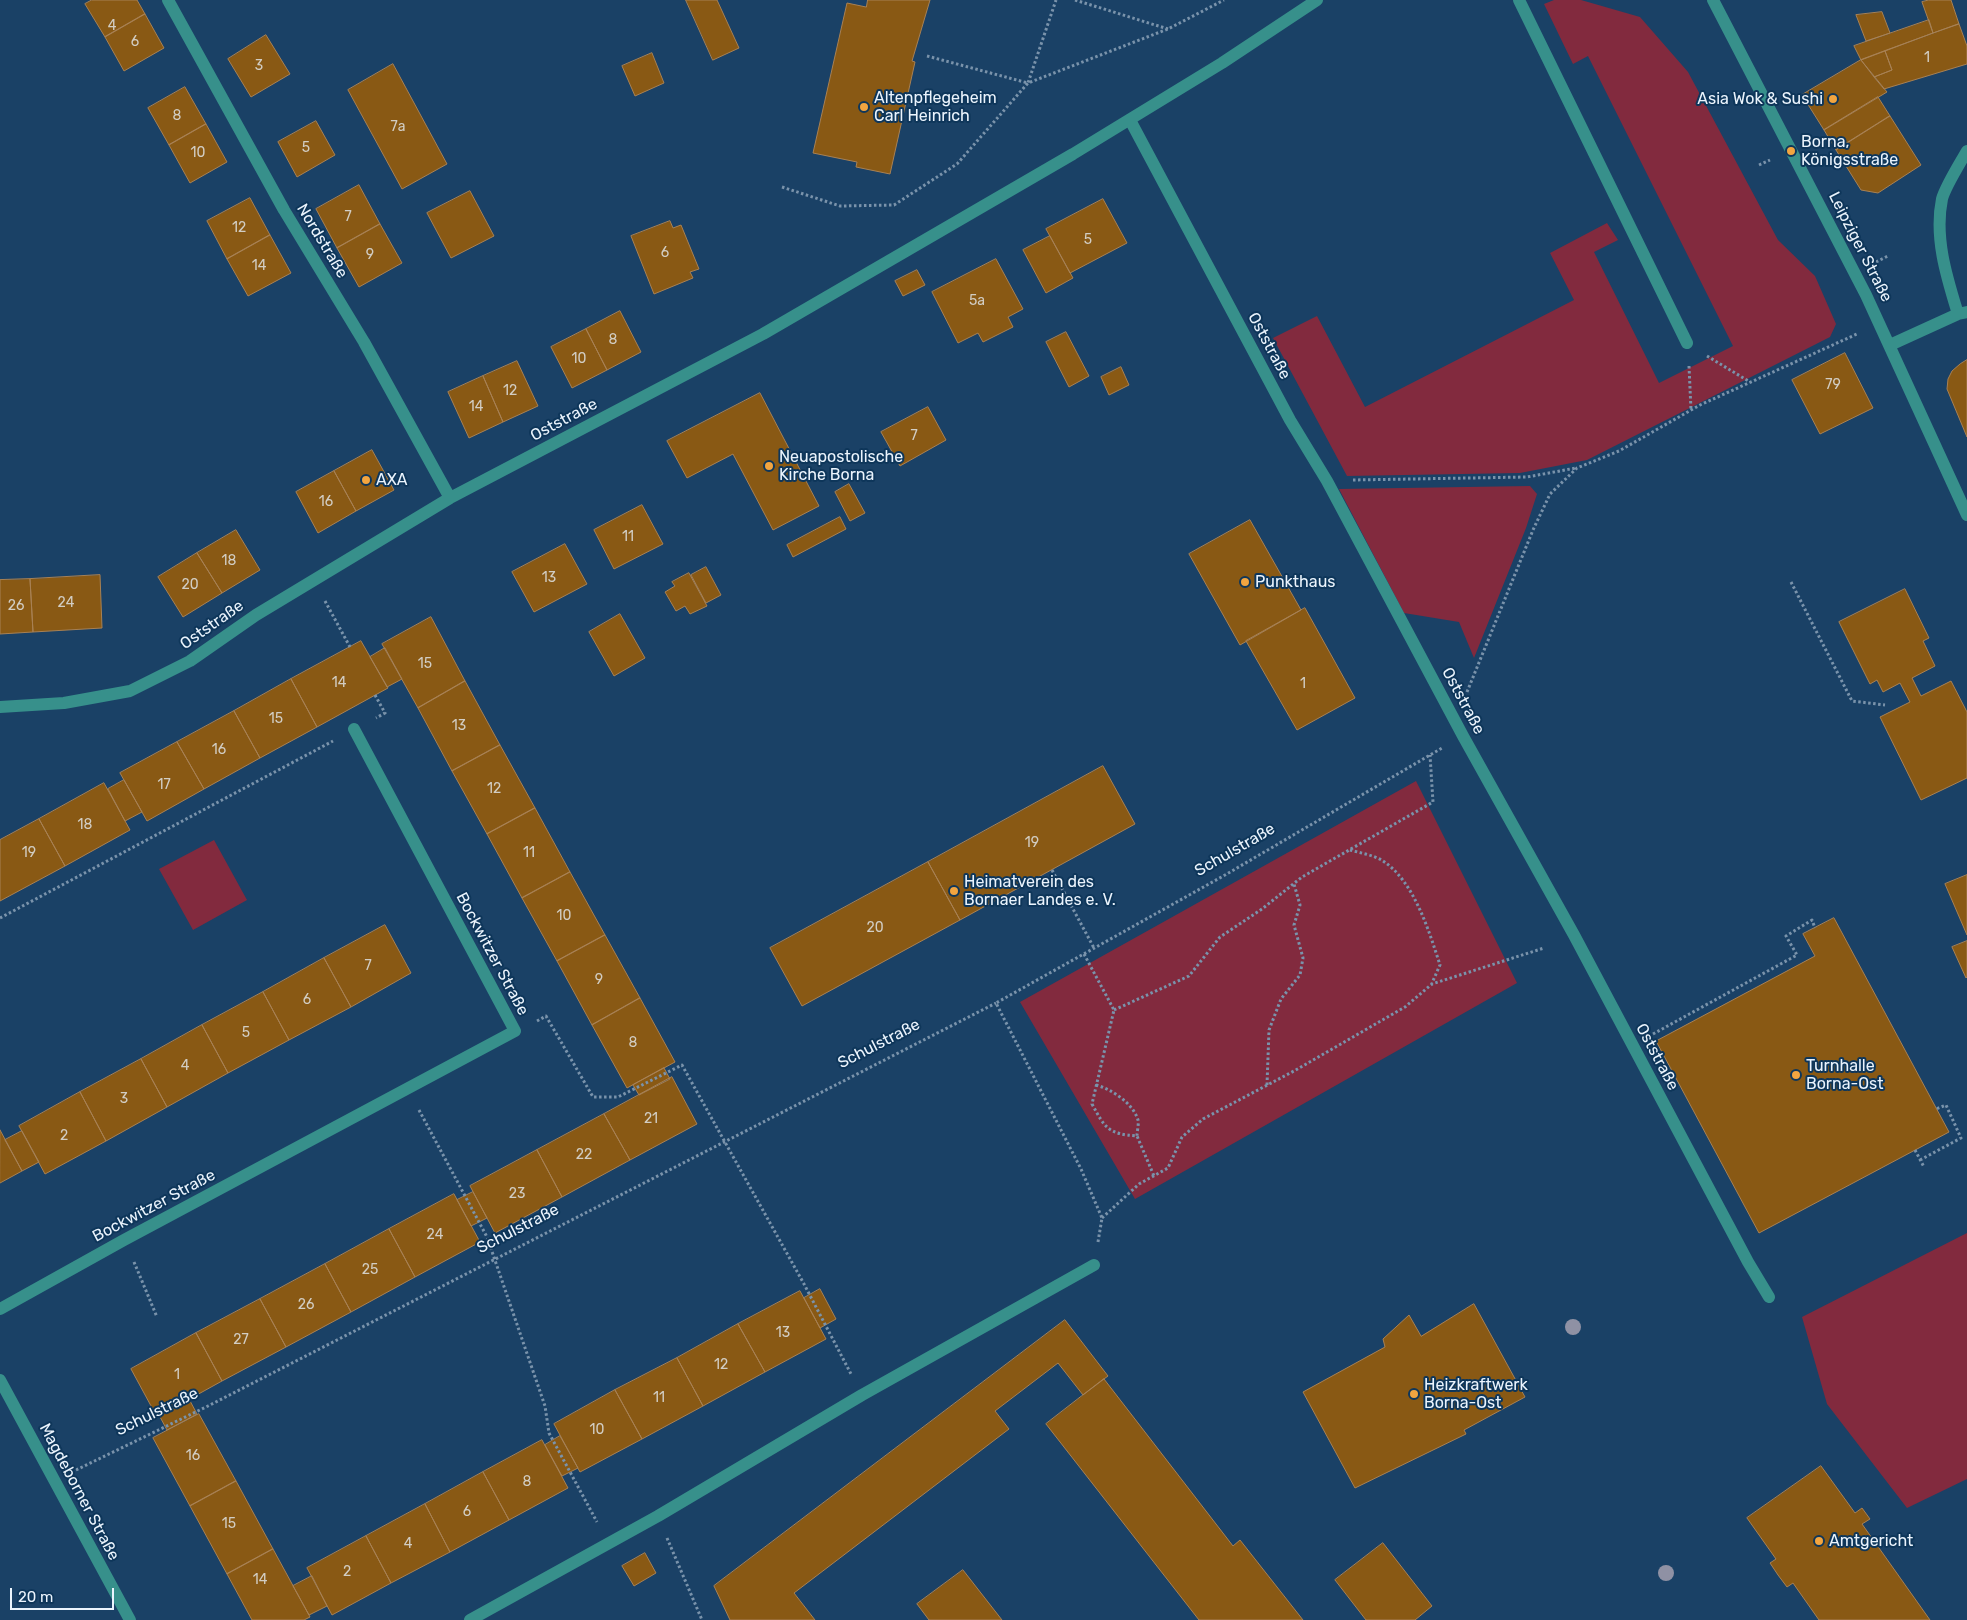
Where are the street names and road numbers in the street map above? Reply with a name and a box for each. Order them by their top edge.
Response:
street label: Leipziger Straße [1824,189,1896,305]
street label: Nordstraße [292,200,352,282]
street label: Oststraße [1243,309,1295,383]
street label: Oststraße [527,394,601,446]
street label: Oststraße [177,596,247,654]
street label: Oststraße [1437,664,1489,738]
street label: Schulstraße [1191,819,1279,881]
street label: Bockwitzer Straße [452,889,532,1019]
street label: Schulstraße [835,1015,923,1073]
street label: Oststraße [1631,1020,1683,1094]
street label: Bockwitzer Straße [89,1166,219,1246]
street label: Schulstraße [474,1200,562,1258]
street label: Schulstraße [113,1384,201,1440]
street label: Magdeborner Straße [35,1420,123,1564]

